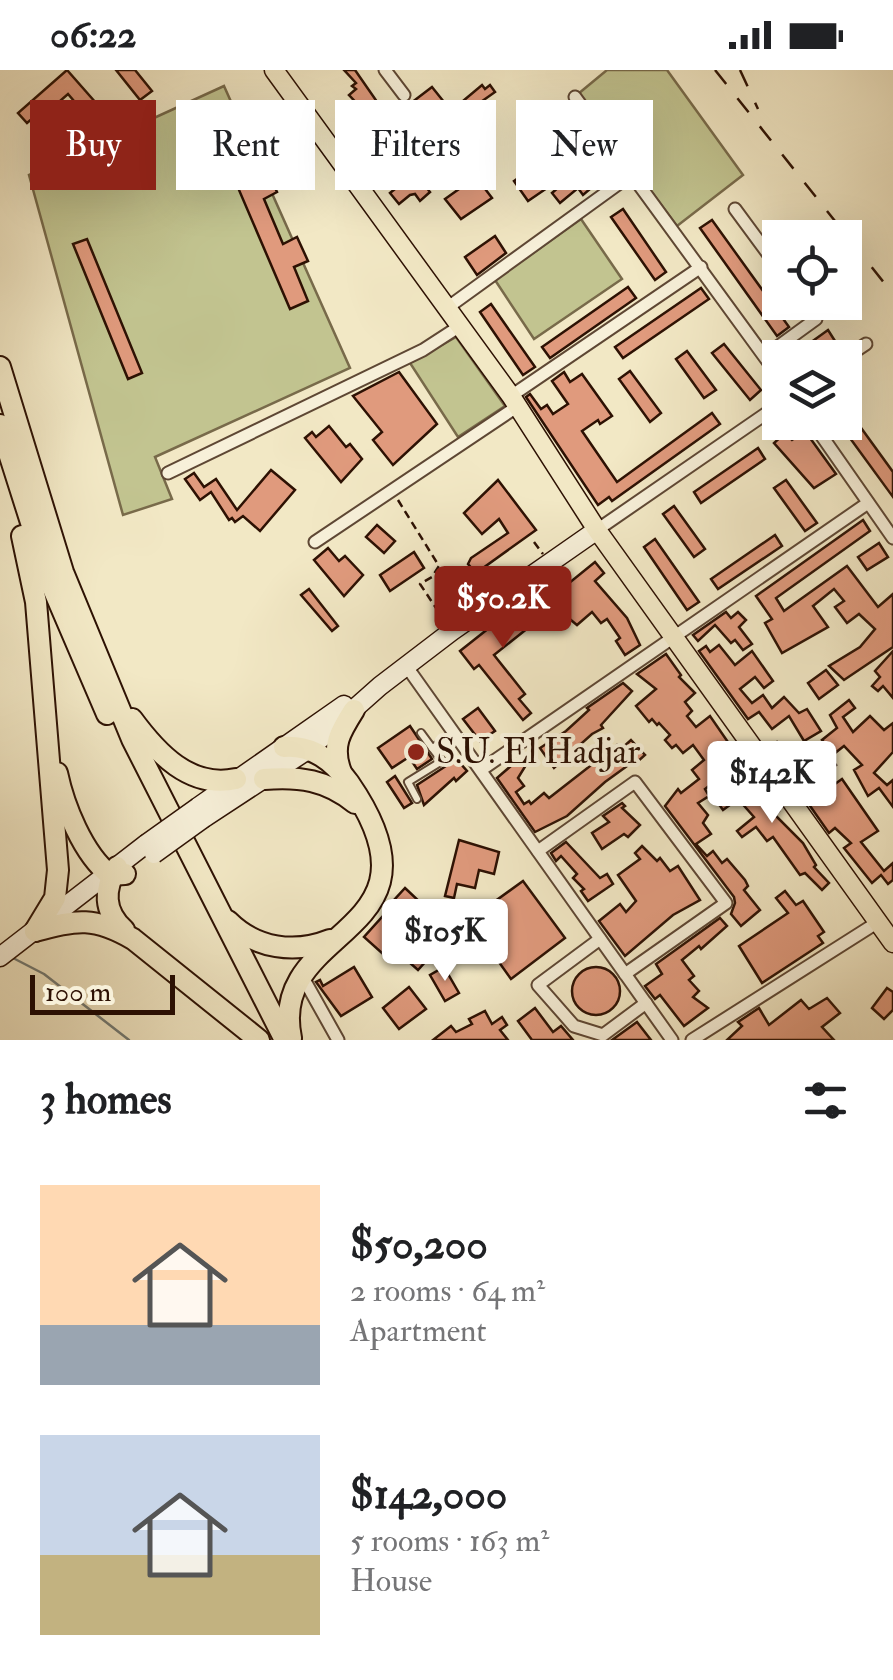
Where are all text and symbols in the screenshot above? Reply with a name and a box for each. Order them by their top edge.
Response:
text: 06:22 [50,11,137,59]
chip: Buy [30,100,156,190]
chip: Rent [176,100,315,190]
chip: Filters [335,100,496,190]
chip: New [516,100,653,190]
map controls [762,220,862,440]
button: locate [762,220,862,320]
button: layers [762,340,862,440]
pin: $50.2K [422,566,584,651]
text: $50.2K [456,578,550,618]
place label: S.U. El Hadjar [436,730,640,774]
marker: S.U. El Hadjar [405,741,427,763]
pin: $142K [702,741,842,826]
text: $142K [729,753,815,793]
pin: $105K [375,899,515,984]
text: $105K [404,911,486,951]
scale bar [30,970,175,1014]
text: 100 m [45,975,111,1010]
icon: filters [798,1073,853,1128]
text: 3 homes [40,1074,172,1126]
text: $50,200 [350,1219,488,1271]
icon: home [120,1225,240,1345]
text: 2 rooms · 64 m² [350,1271,545,1311]
text: Apartment [350,1311,487,1351]
text: $142,000 [350,1469,507,1521]
icon: home [120,1475,240,1595]
text: 5 rooms · 163 m² [350,1521,549,1561]
text: House [350,1561,432,1601]

